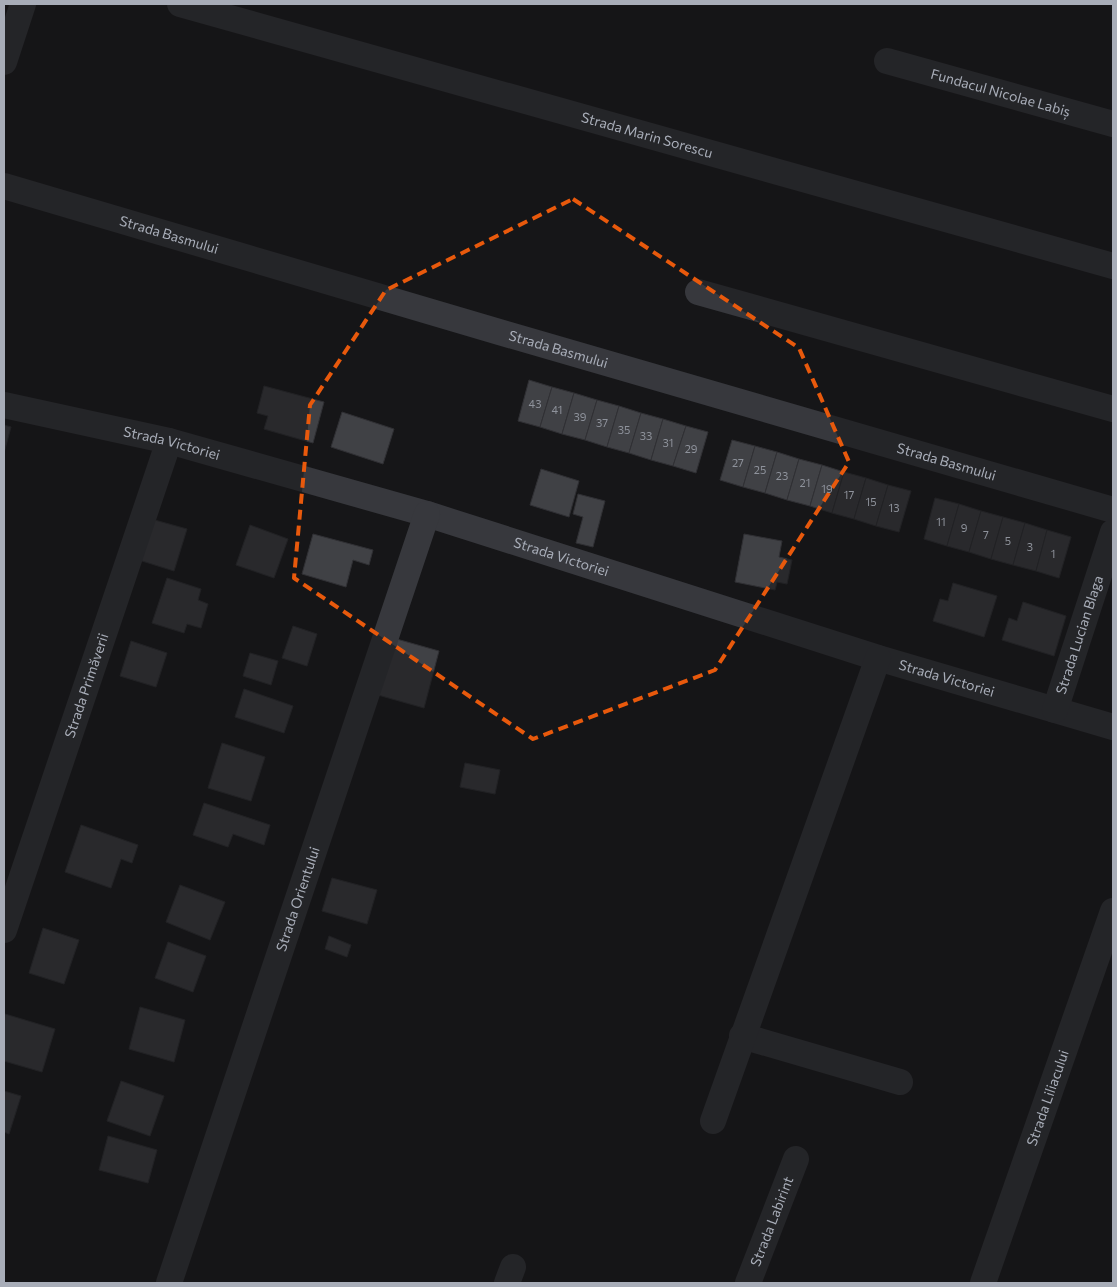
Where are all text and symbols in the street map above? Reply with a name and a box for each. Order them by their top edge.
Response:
street label: Fundacul Nicolae Labiș [929,65,1073,121]
street label: Strada Marin Sorescu [579,108,715,161]
street label: Strada Basmului [118,212,221,257]
street label: Strada Basmului [507,326,610,371]
house number: 43 [529,397,541,410]
house number: 41 [552,403,562,416]
house number: 39 [574,410,587,423]
house number: 37 [596,416,608,429]
street label: Strada Victoriei [122,422,222,463]
house number: 35 [618,423,630,436]
house number: 33 [640,429,652,442]
house number: 31 [663,436,673,449]
street label: Strada Basmului [895,439,998,484]
house number: 29 [685,442,698,455]
house number: 27 [732,456,744,469]
house number: 25 [754,463,766,476]
house number: 23 [776,469,788,482]
house number: 21 [800,476,810,489]
house number: 19 [821,482,833,495]
house number: 17 [844,488,854,501]
house number: 15 [865,495,877,508]
house number: 13 [889,501,899,514]
house number: 11 [936,515,946,528]
house number: 9 [961,521,968,534]
house number: 7 [983,528,989,541]
street label: Strada Victoriei [512,533,611,580]
house number: 5 [1005,534,1011,547]
house number: 3 [1027,540,1033,553]
house number: 1 [1051,547,1055,560]
street label: Strada Lucian Blaga [1052,573,1106,696]
street label: Strada Primăverii [61,631,112,740]
street label: Strada Victoriei [897,656,997,700]
street label: Strada Orientului [272,844,323,953]
street label: Strada Liliacului [1023,1048,1072,1148]
street label: Strada Labirint [746,1174,797,1269]

